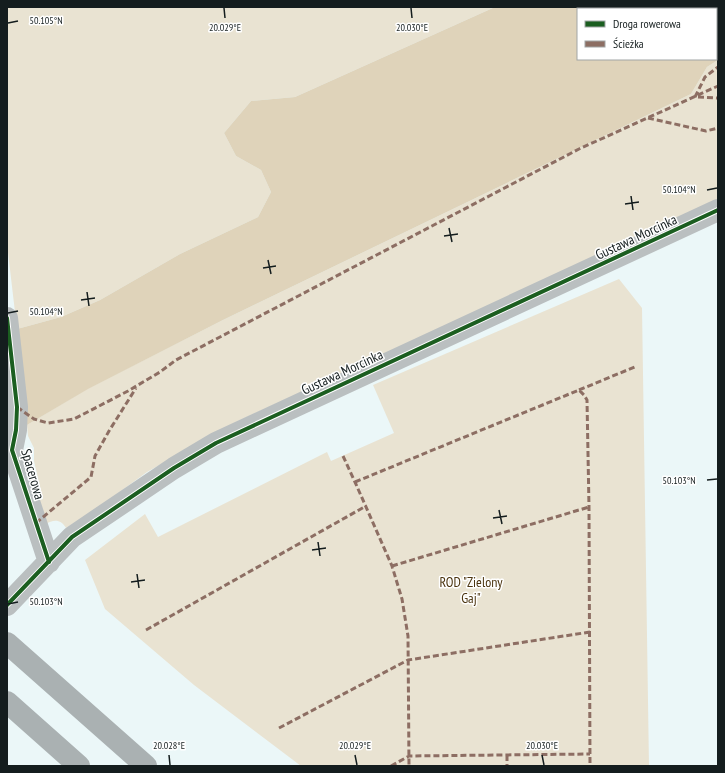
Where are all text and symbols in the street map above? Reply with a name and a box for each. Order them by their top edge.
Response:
legend [577,8,717,60]
text: 50.105°N [29,14,63,27]
text: Droga rowerowa [613,16,681,31]
text: 20.029°E [209,21,241,34]
text: 20.030°E [396,21,428,34]
text: Ścieżka [613,36,644,51]
text: 50.104°N [662,183,696,196]
street label: Gustawa Morcinka [592,210,680,264]
text: 50.104°N [29,305,63,318]
street label: Gustawa Morcinka [298,345,386,399]
street label: Spacerowa [17,447,49,501]
text: 50.103°N [662,474,696,487]
park label: ROD "Zielony Gaj" [439,573,503,607]
text: 50.103°N [29,595,63,608]
text: 20.028°E [153,739,185,752]
text: 20.029°E [339,739,371,752]
text: 20.030°E [526,739,558,752]

